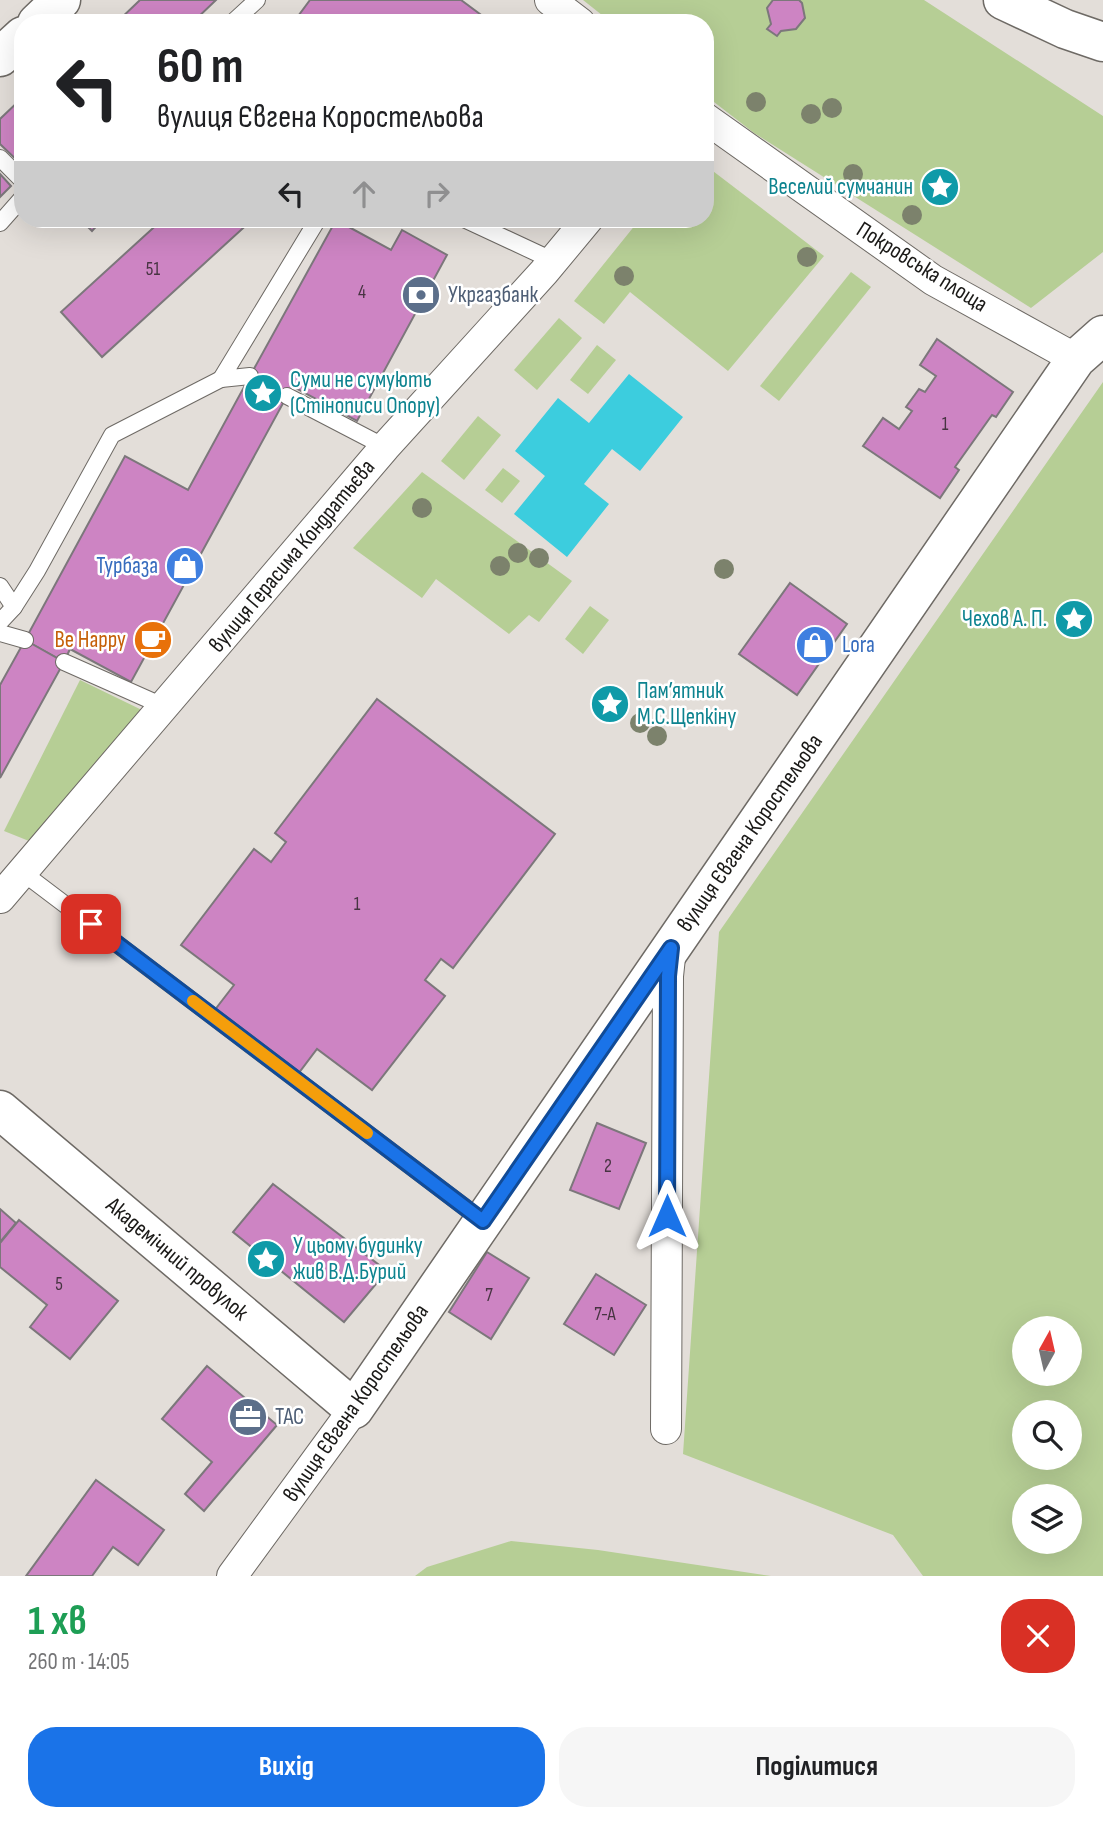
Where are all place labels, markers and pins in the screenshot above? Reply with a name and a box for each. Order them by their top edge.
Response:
place icon: Веселий сумчанин [919,166,961,208]
place label: Веселий сумчанин [768,173,913,201]
bank icon: Укргазбанк [400,274,442,316]
place label: Укргазбанк [448,281,539,309]
place label: Суми не сумують (Стінописи Опору) [290,366,440,420]
place icon: Суми не сумують (Стінописи Опору) [242,372,284,414]
shop icon: Турбаза [164,545,206,587]
place label: Турбаза [96,552,158,580]
place icon: Чехов А. П. [1053,598,1095,640]
place label: Чехов А. П. [962,605,1047,633]
cafe icon: Be Happy [132,619,174,661]
shop icon: Lora [794,624,836,666]
place label: Be Happy [55,626,126,654]
place label: Lora [842,631,875,659]
place label: Пам’ятник М.С.Щепкіну [637,677,736,731]
place icon: Пам’ятник М.С.Щепкіну [589,683,631,725]
pin [61,894,121,954]
place label: У цьому будинку жив В.Д.Бурий [293,1232,423,1286]
place icon: У цьому будинку жив В.Д.Бурий [245,1238,287,1280]
office icon: ТАС [227,1396,269,1438]
place label: ТАС [275,1403,304,1431]

